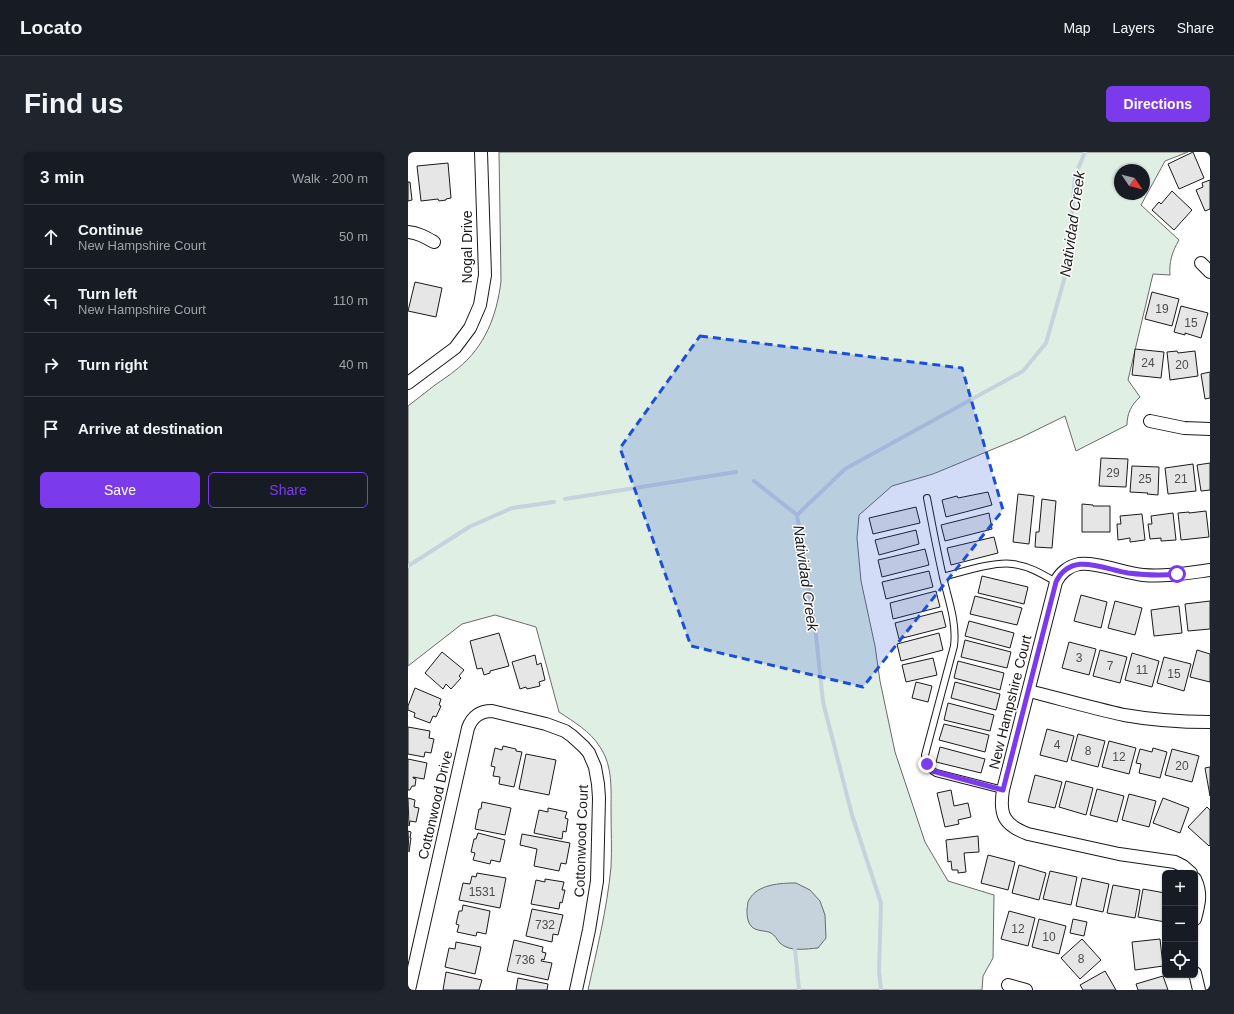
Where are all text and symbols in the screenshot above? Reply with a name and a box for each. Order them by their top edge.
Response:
text: Locato [20,17,82,38]
text: Map [1063,20,1091,36]
text: Layers [1113,20,1155,36]
text: Share [1177,20,1214,36]
button: Directions [1106,86,1210,122]
text: Find us [24,88,124,119]
north arrow [1114,164,1150,200]
text: 3 min [40,168,84,187]
water label: Natividad Creek [1056,168,1088,278]
text: Walk · 200 m [292,171,368,186]
street label: Nogal Drive [459,210,475,284]
text: Continue [78,221,143,238]
icon: ahead [40,226,62,248]
text: 50 m [339,229,368,244]
text: New Hampshire Court [78,238,206,253]
text: Turn left [78,285,137,302]
icon: left [40,290,62,312]
text: 110 m [333,293,368,308]
text: New Hampshire Court [78,302,206,317]
house number: 19 [1155,302,1169,316]
house number: 15 [1184,316,1198,330]
icon: right [40,354,62,376]
text: Turn right [78,356,148,373]
house number: 24 [1141,356,1155,370]
text: 40 m [339,357,368,372]
house number: 20 [1175,358,1189,372]
icon: arrive [40,418,62,440]
text: Arrive at destination [78,420,223,437]
house number: 29 [1106,466,1120,480]
button: Save [40,472,200,508]
button: Share [208,472,368,508]
house number: 25 [1138,472,1152,486]
house number: 21 [1174,472,1188,486]
water label: Natividad Creek [790,524,822,634]
route start [1168,565,1186,583]
street label: New Hampshire Court [986,633,1034,771]
house number: 3 [1076,651,1083,665]
house number: 7 [1107,659,1114,673]
house number: 11 [1136,663,1149,677]
house number: 15 [1167,667,1181,681]
house number: 4 [1054,738,1061,752]
house number: 8 [1085,744,1092,758]
street label: Cottonwood Drive [415,749,455,861]
house number: 12 [1112,750,1126,764]
route end [918,755,936,773]
house number: 20 [1175,759,1189,773]
street label: Cottonwood Court [571,784,591,898]
map controls [1162,870,1198,978]
button: + [1162,870,1198,906]
house number: 1531 [469,885,496,899]
button: − [1162,906,1198,942]
house number: 732 [535,918,555,932]
house number: 12 [1011,922,1025,936]
house number: 10 [1042,930,1056,944]
button: locate [1162,942,1198,978]
house number: 8 [1078,952,1085,966]
house number: 736 [515,953,535,967]

